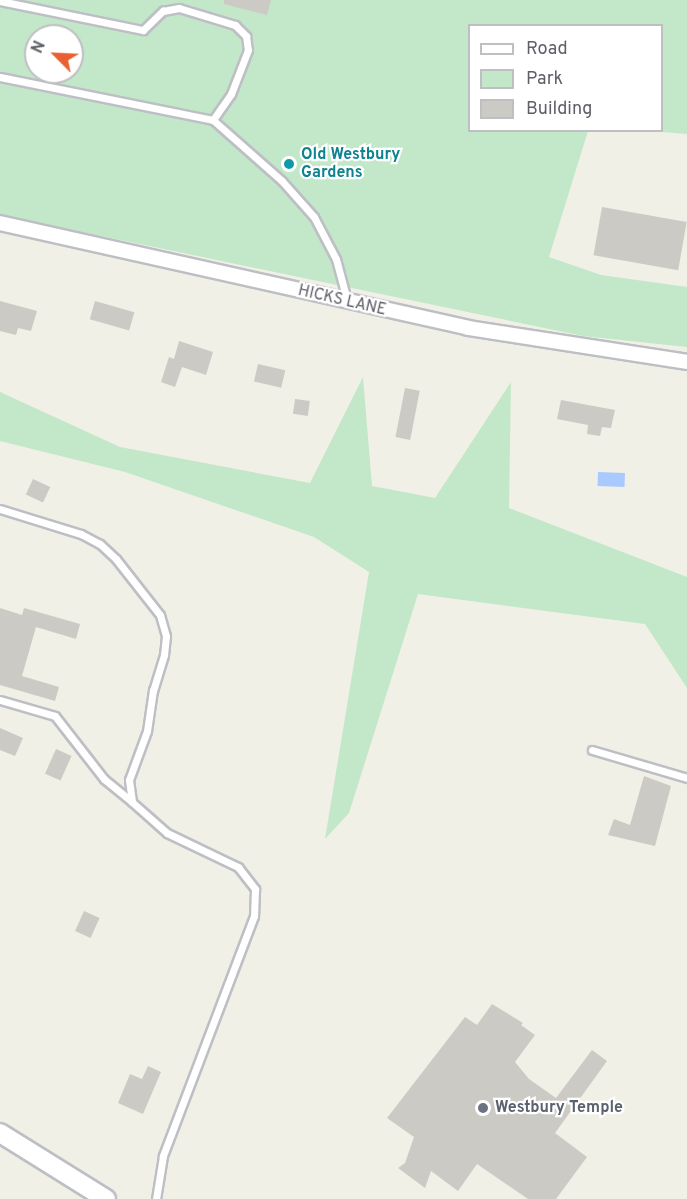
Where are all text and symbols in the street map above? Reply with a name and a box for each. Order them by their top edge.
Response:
north arrow [24,24,84,84]
legend [468,24,663,132]
text: N [28,38,51,57]
text: Road [526,38,568,61]
text: Park [526,68,563,91]
text: Building [526,98,592,121]
place label: Old Westbury Gardens [301,145,400,183]
marker: Old Westbury Gardens [282,157,296,171]
street label: HICKS LANE [296,282,388,320]
place label: Westbury Temple [495,1098,623,1118]
marker: Westbury Temple [476,1101,490,1115]

